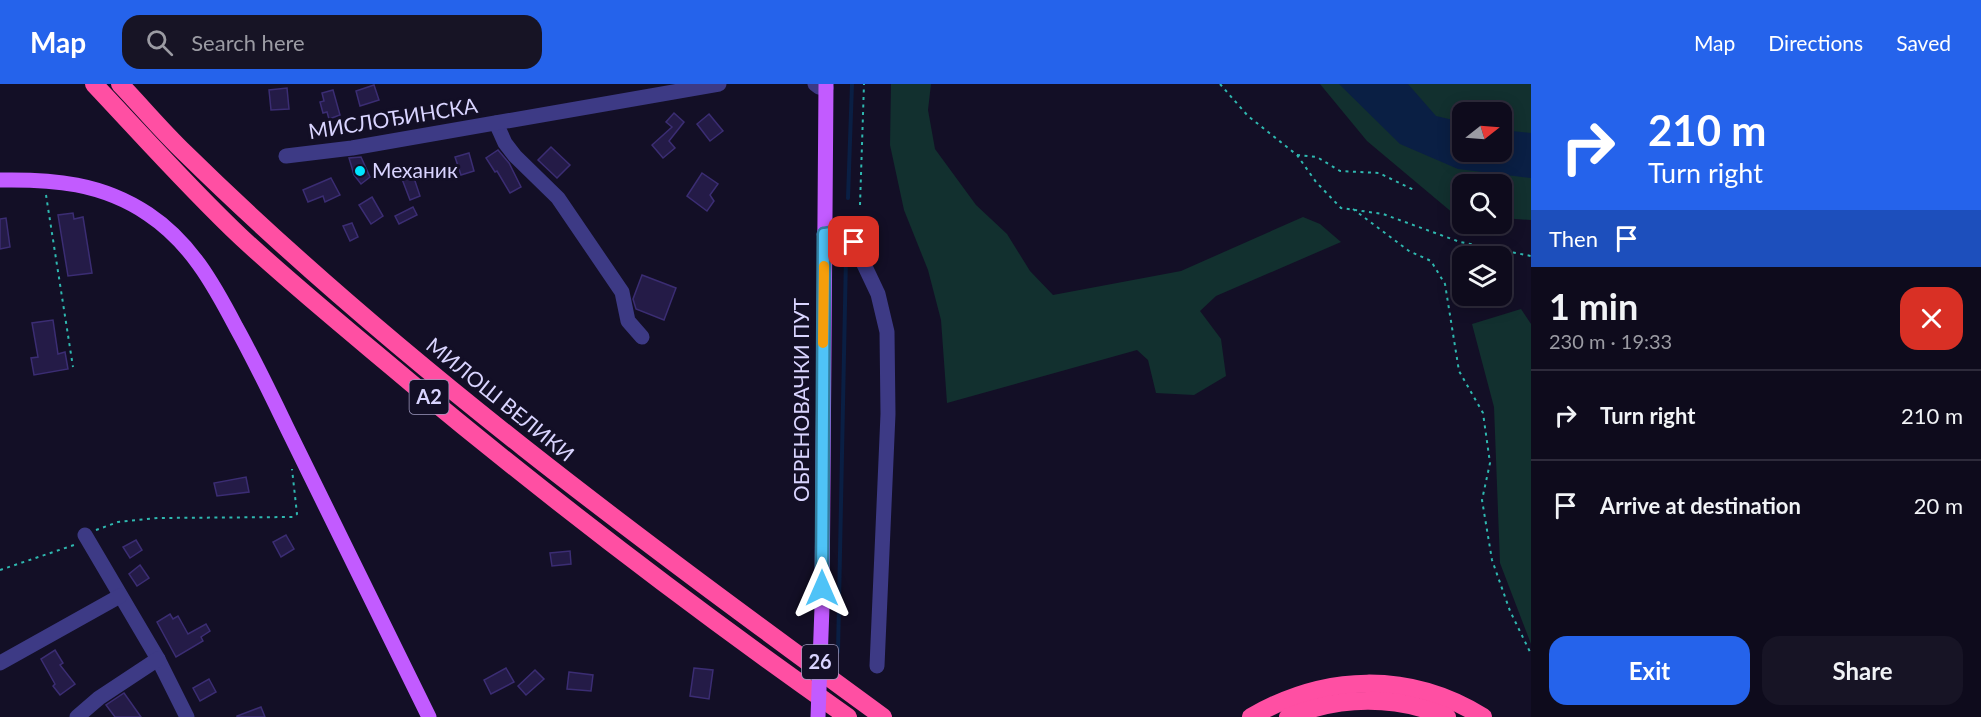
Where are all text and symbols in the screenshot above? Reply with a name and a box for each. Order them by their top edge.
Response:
search box [122,15,542,69]
text: Map [30,25,86,59]
icon: search [143,26,176,59]
text: Search here [191,29,305,56]
text: Map [1694,30,1735,55]
text: Directions [1768,30,1863,55]
text: Saved [1896,30,1951,55]
street label: МИСЛОЂИНСКА [306,92,480,143]
north arrow [1452,102,1512,162]
map controls [1452,102,1512,306]
text: 210 m [1648,105,1766,155]
icon: right [1549,108,1627,186]
text: Turn right [1648,156,1763,189]
place label: Механик [372,157,458,182]
marker: Механик [353,164,367,178]
button: search [1452,174,1512,234]
pin [828,216,879,267]
icon: arrive [1610,222,1643,255]
icon: arrive [837,225,870,258]
text: Then [1549,225,1598,252]
button: layers [1452,246,1512,306]
text: 1 min [1549,284,1638,328]
button: close [1900,287,1963,350]
street label: ОБРЕНОВАЧКИ ПУТ [788,297,813,502]
text: 230 m · 19:33 [1549,329,1672,353]
street label: МИЛОШ ВЕЛИКИ [422,332,580,466]
road number: A2 [410,380,448,414]
icon: right [1549,399,1582,432]
text: Turn right [1600,402,1695,429]
text: 210 m [1901,402,1963,429]
icon: arrive [1549,489,1582,522]
text: Arrive at destination [1600,492,1801,519]
text: 20 m [1914,492,1963,519]
position arrow [790,556,854,620]
button: Exit [1549,636,1750,705]
button: Share [1762,636,1963,705]
road number: 26 [802,645,838,679]

